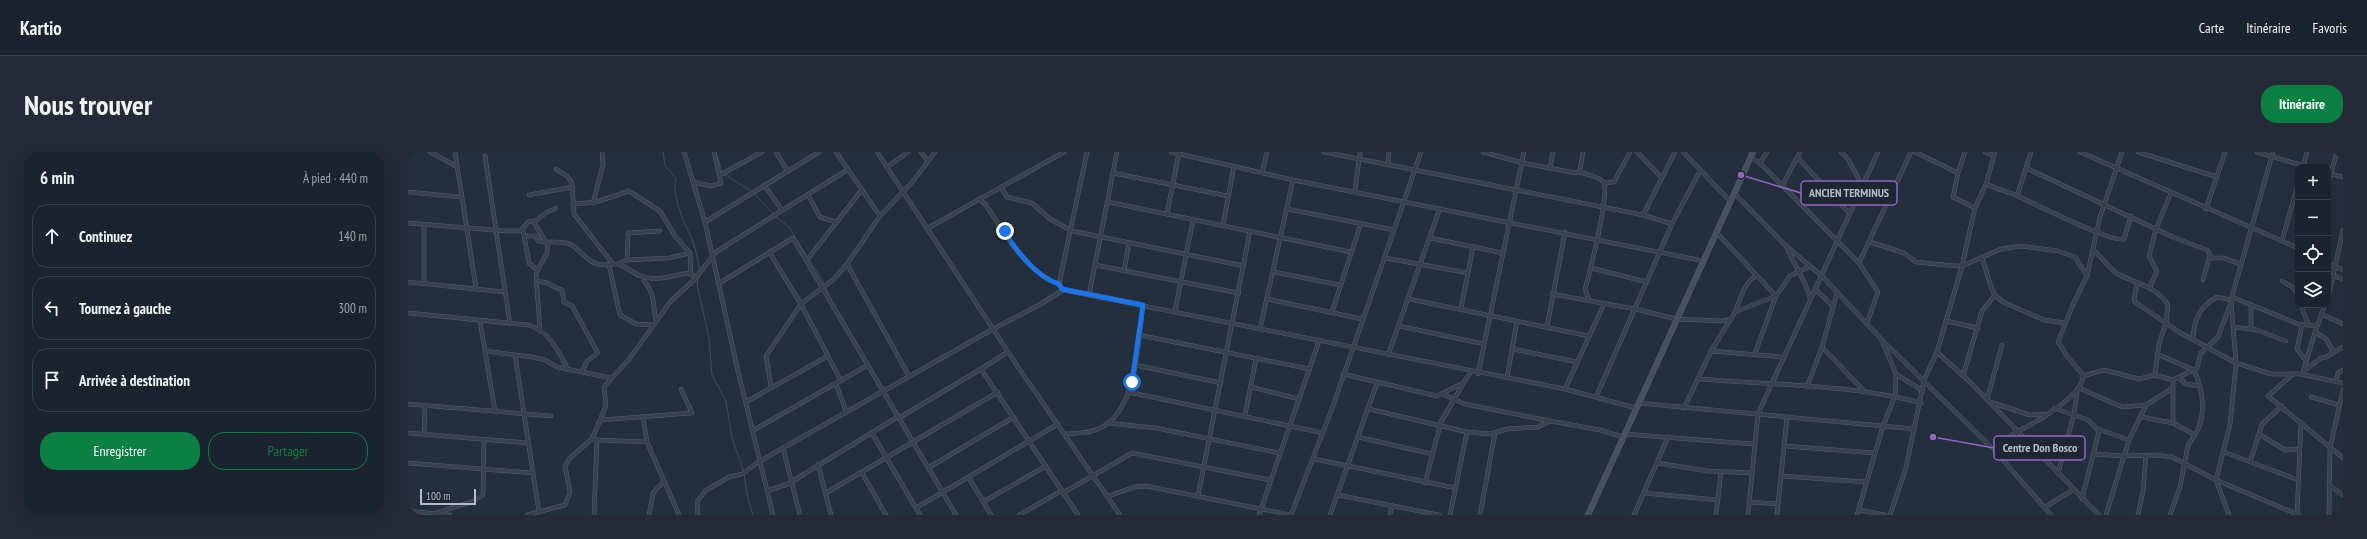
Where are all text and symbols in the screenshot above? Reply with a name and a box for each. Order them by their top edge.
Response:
text: Kartio [20,16,62,40]
text: Carte [2199,19,2224,37]
text: Itinéraire [2246,19,2291,37]
text: Favoris [2313,19,2347,37]
button: Itinéraire [2261,85,2343,123]
text: Nous trouver [24,86,152,123]
map controls [2295,164,2331,308]
button: + [2295,164,2331,200]
text: 6 min [40,167,74,189]
text: À pied · 440 m [303,170,368,187]
callout: ANCIEN TERMINUS [1801,181,1897,205]
text: ANCIEN TERMINUS [1808,185,1889,200]
button: − [2295,200,2331,236]
route end [996,222,1014,240]
icon: ahead [41,225,63,247]
text: Continuez [79,227,132,246]
text: 140 m [338,228,367,245]
button: locate [2295,236,2331,272]
button: layers [2295,272,2331,308]
icon: left [41,297,63,319]
text: Tournez à gauche [79,299,171,318]
text: 300 m [338,300,367,317]
icon: arrive [41,369,63,391]
text: Arrivée à destination [79,371,190,390]
route start [1123,373,1141,391]
button: Enregistrer [40,432,200,470]
button: Partager [208,432,368,470]
callout: Centre Don Bosco [1994,436,2085,460]
text: Centre Don Bosco [2003,440,2078,455]
scale bar [420,487,476,506]
text: 100 m [426,489,450,503]

